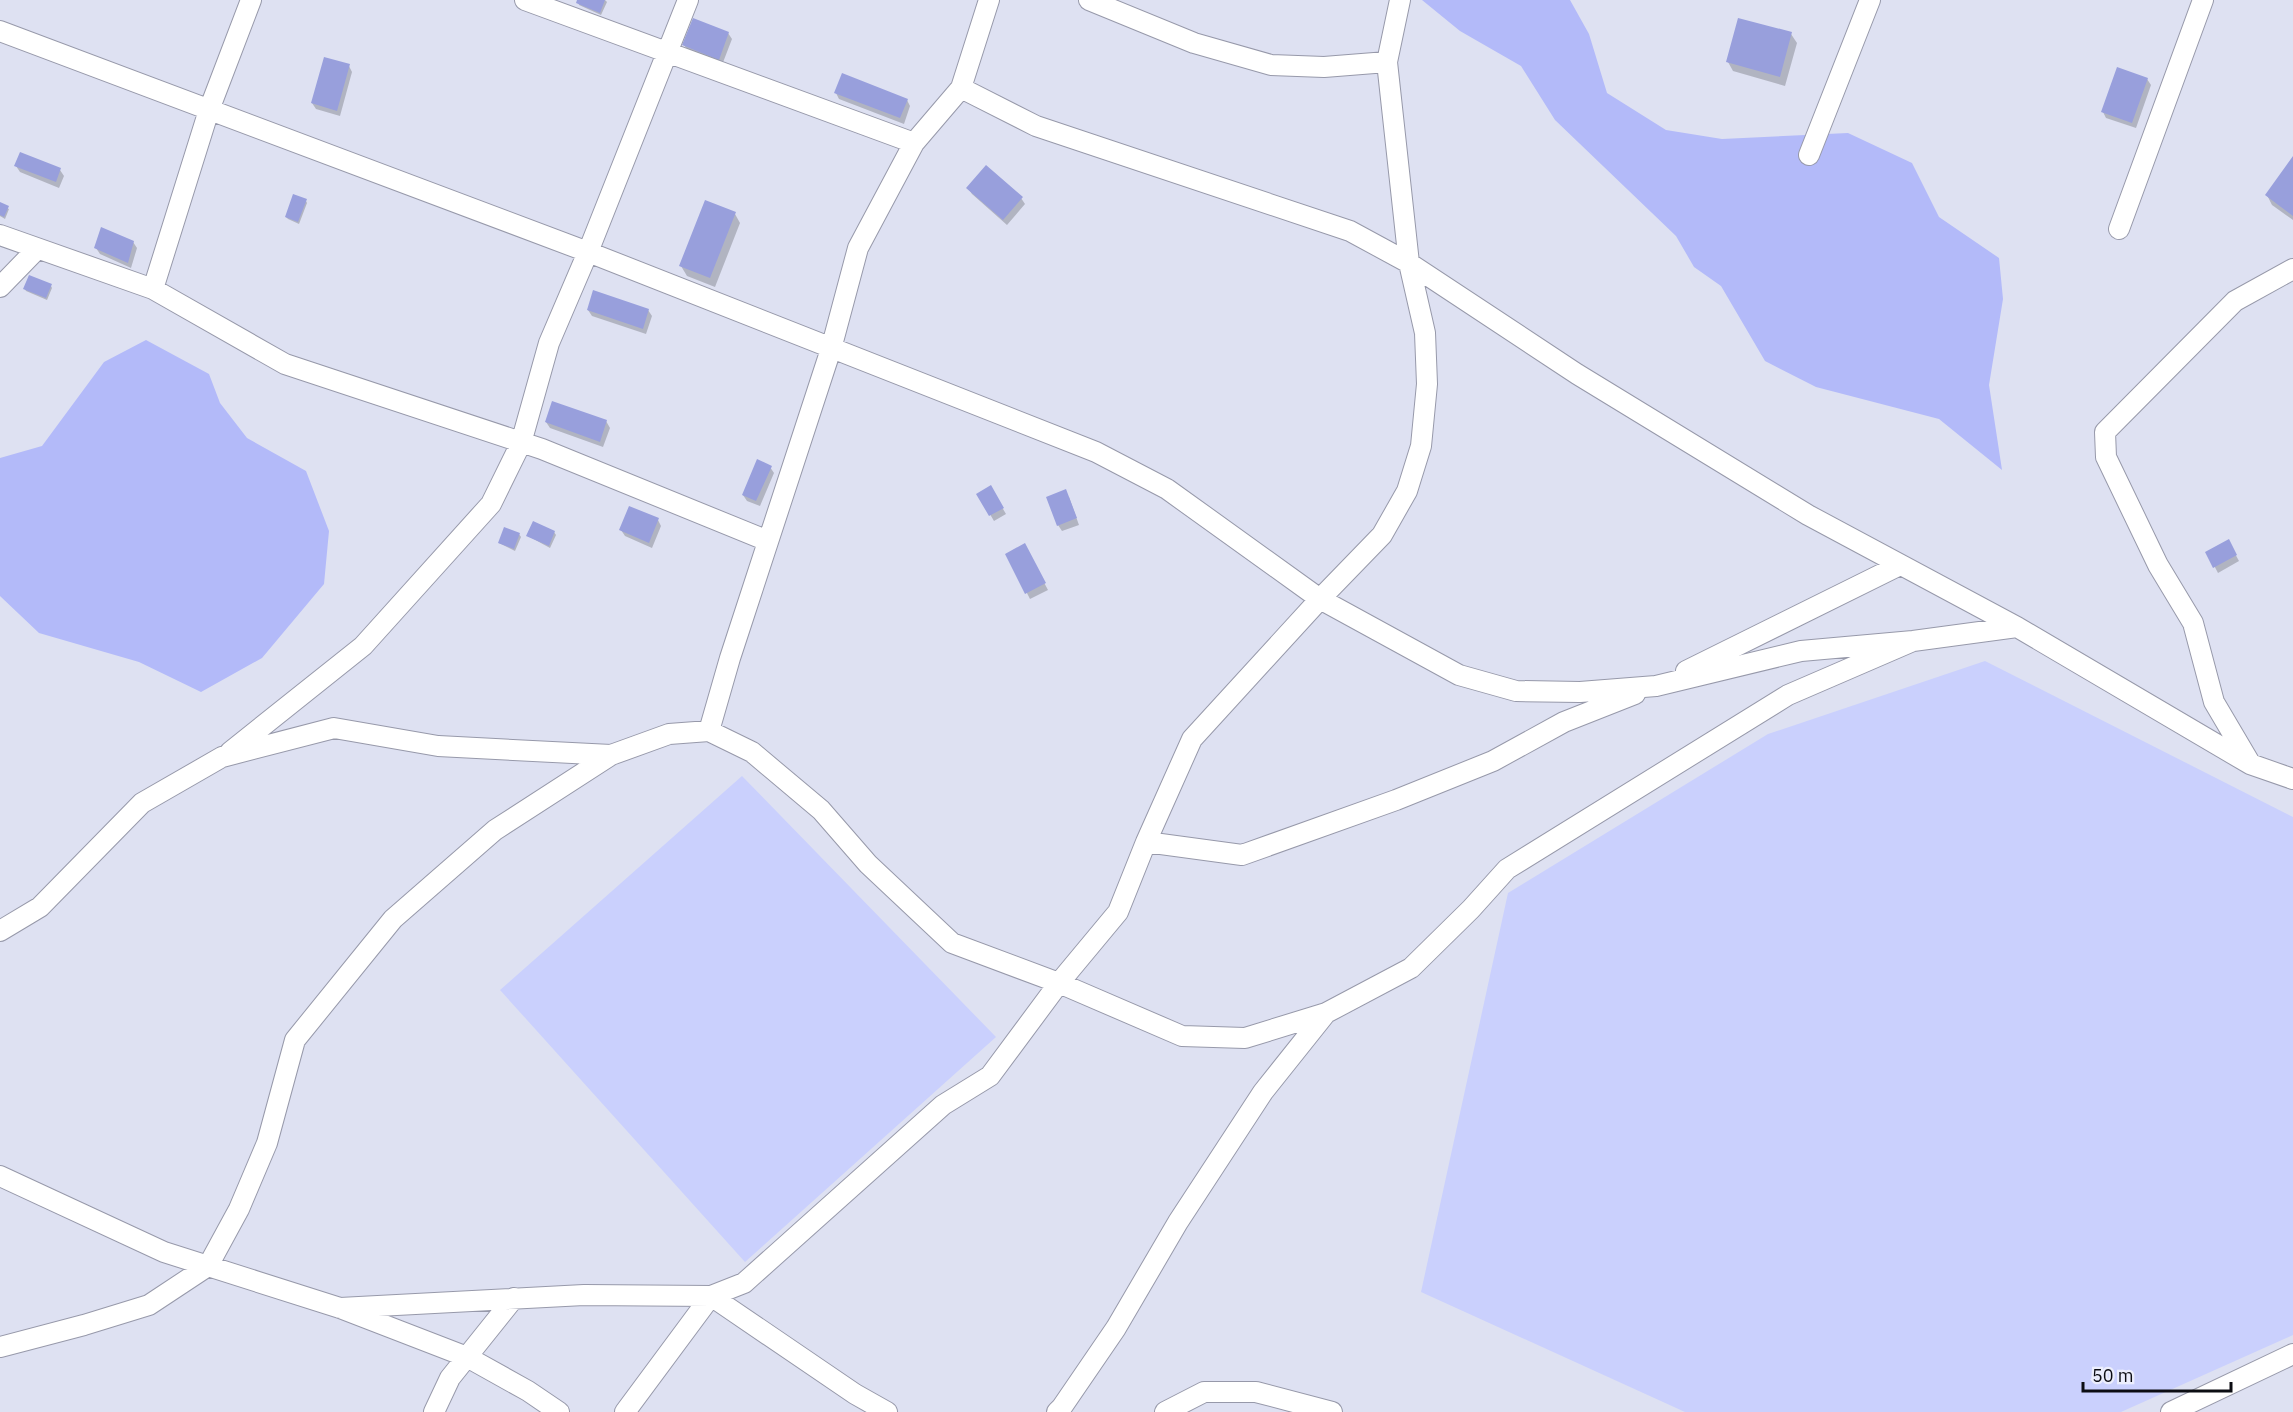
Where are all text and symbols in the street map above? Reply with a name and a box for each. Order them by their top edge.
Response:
scale bar [2083,1355,2232,1393]
text: 50 m [2092,1364,2134,1387]

